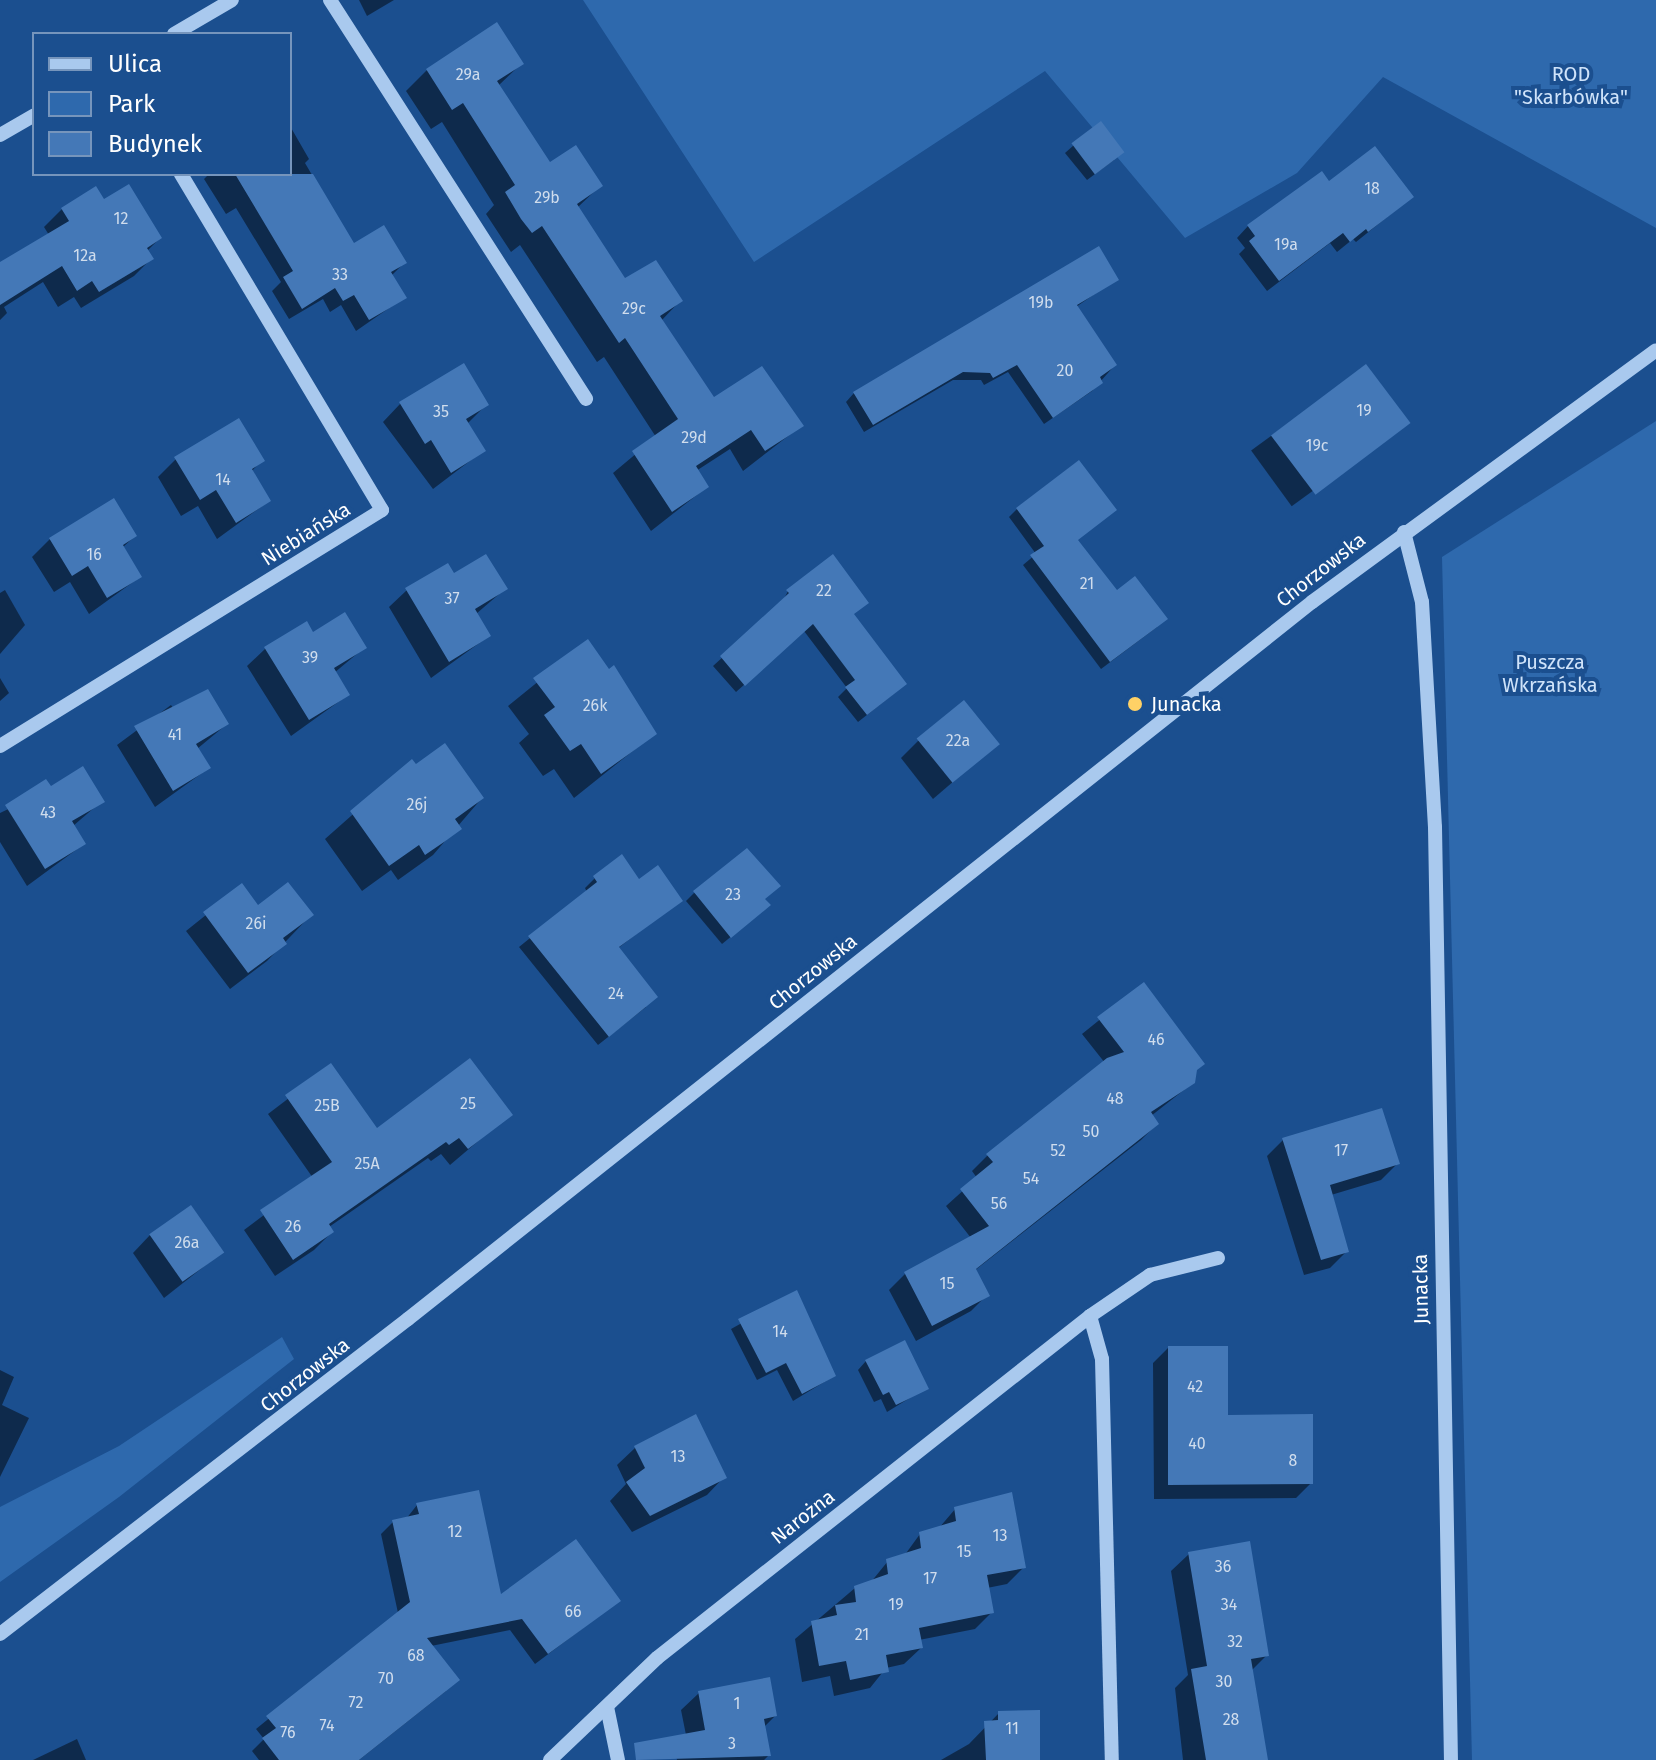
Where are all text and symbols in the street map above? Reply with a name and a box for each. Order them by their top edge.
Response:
legend [32,32,292,176]
text: Ulica [108,50,162,78]
park label: ROD "Skarbówka" [1514,62,1628,109]
house number: 29a [456,65,480,85]
text: Park [108,90,155,118]
text: Budynek [108,130,202,158]
house number: 18 [1364,179,1380,199]
house number: 29b [534,188,560,208]
house number: 12 [114,209,128,229]
house number: 19a [1274,235,1298,255]
house number: 12a [73,246,97,266]
house number: 33 [332,265,348,285]
house number: 19b [1029,293,1053,313]
house number: 29c [622,299,646,319]
house number: 20 [1057,361,1073,381]
house number: 19 [1356,401,1372,421]
house number: 35 [433,402,449,422]
house number: 29d [681,428,707,448]
house number: 19c [1306,436,1328,456]
house number: 14 [215,470,231,490]
street label: Niebiańska [257,497,355,571]
street label: Chorzowska [1272,528,1370,612]
house number: 16 [86,545,102,565]
house number: 21 [1080,574,1094,594]
house number: 22 [816,581,832,601]
house number: 37 [444,589,460,609]
house number: 39 [302,648,318,668]
park label: Puszcza Wkrzańska [1502,650,1598,697]
place label: Junacka [1151,692,1222,716]
marker: Junacka [1126,695,1144,713]
house number: 26k [583,696,607,716]
house number: 41 [168,725,182,745]
house number: 22a [946,731,970,751]
house number: 26j [407,795,427,815]
house number: 43 [40,803,56,823]
house number: 23 [725,885,741,905]
house number: 26i [246,914,266,934]
street label: Chorzowska [764,929,862,1015]
house number: 24 [608,984,624,1004]
house number: 46 [1147,1030,1165,1050]
house number: 48 [1106,1089,1124,1109]
house number: 25 [460,1094,476,1114]
house number: 25B [314,1096,340,1116]
house number: 50 [1083,1122,1099,1142]
house number: 52 [1050,1141,1066,1161]
house number: 17 [1334,1141,1348,1161]
house number: 25A [354,1154,380,1174]
house number: 54 [1023,1169,1039,1189]
house number: 56 [991,1194,1007,1214]
house number: 26 [285,1217,301,1237]
house number: 26a [174,1233,200,1253]
street label: Junacka [1408,1253,1434,1325]
house number: 15 [940,1274,954,1294]
house number: 14 [772,1322,788,1342]
street label: Chorzowska [256,1333,354,1417]
house number: 42 [1187,1377,1203,1397]
house number: 40 [1188,1434,1206,1454]
house number: 13 [671,1447,685,1467]
house number: 8 [1289,1451,1297,1471]
street label: Narożna [766,1485,840,1549]
house number: 12 [448,1522,462,1542]
house number: 13 [993,1526,1007,1546]
house number: 15 [957,1542,971,1562]
house number: 36 [1215,1557,1231,1577]
house number: 17 [923,1569,937,1589]
house number: 19 [888,1595,904,1615]
house number: 34 [1221,1595,1237,1615]
house number: 66 [564,1602,582,1622]
house number: 21 [855,1625,869,1645]
house number: 32 [1227,1632,1243,1652]
house number: 68 [407,1646,425,1666]
house number: 70 [378,1669,394,1689]
house number: 30 [1216,1672,1232,1692]
house number: 72 [349,1693,363,1713]
house number: 1 [734,1694,740,1714]
house number: 28 [1223,1710,1239,1730]
house number: 74 [320,1716,334,1736]
house number: 11 [1005,1719,1019,1739]
house number: 76 [280,1723,296,1743]
house number: 3 [728,1734,736,1754]

